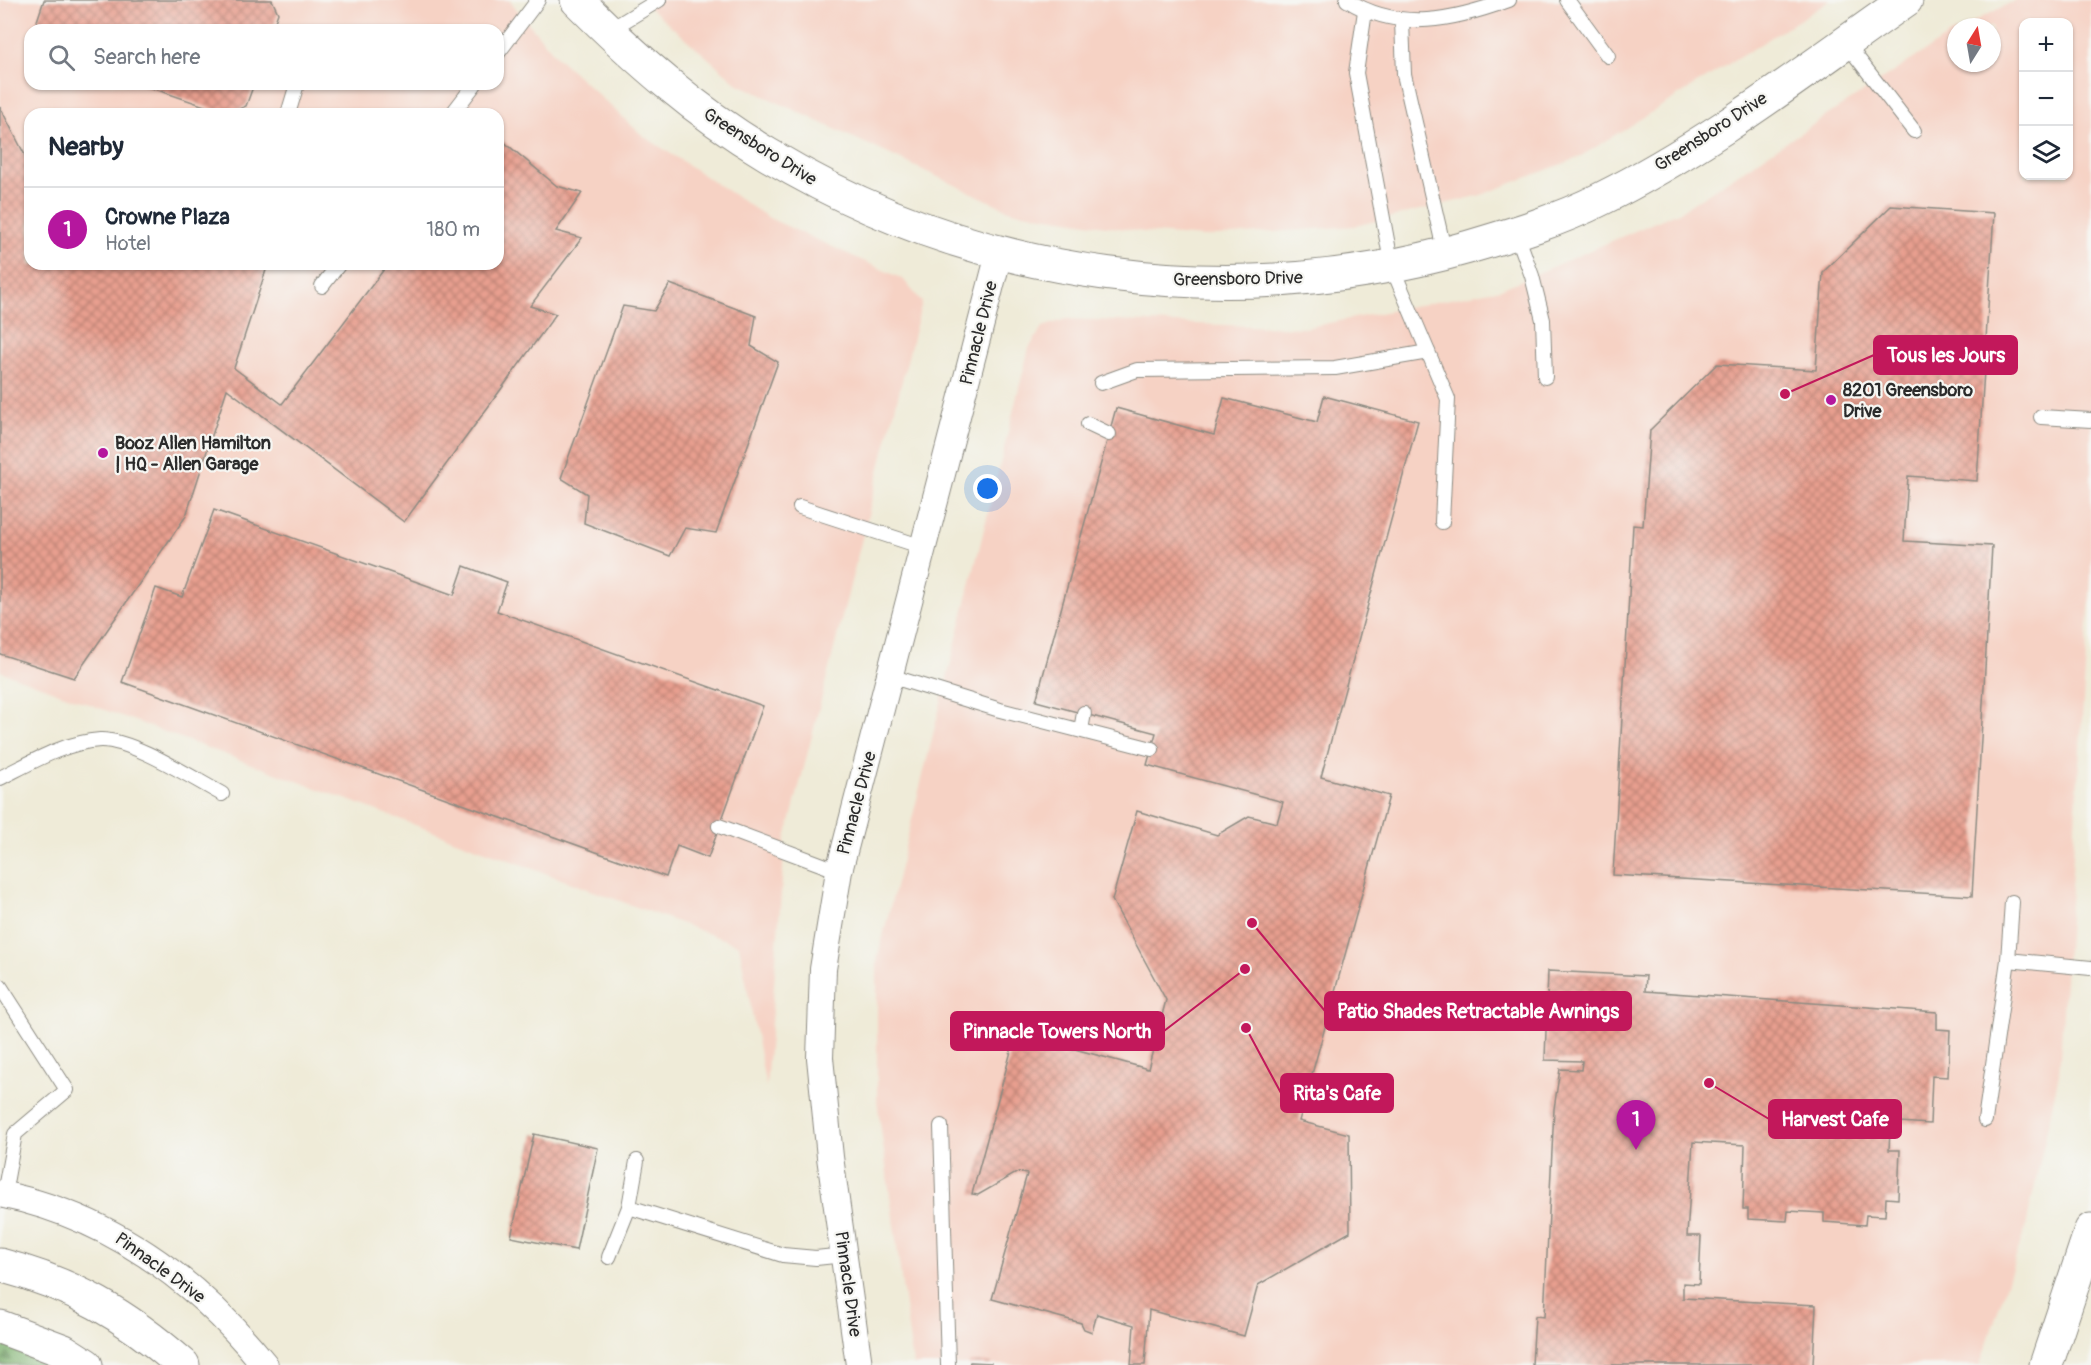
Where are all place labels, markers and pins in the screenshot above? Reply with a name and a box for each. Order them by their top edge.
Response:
callout: Tous les Jours [1874,336,2017,374]
place label: 8201 Greensboro Drive [1843,379,1973,423]
marker: 8201 Greensboro Drive [1824,393,1838,407]
place label: Booz Allen Hamilton | HQ - Allen Garage [115,432,271,476]
marker: Booz Allen Hamilton | HQ - Allen Garage [96,446,110,460]
callout: Patio Shades Retractable Awnings [1325,992,1631,1030]
callout: Pinnacle Towers North [951,1012,1164,1050]
callout: Rita's Cafe [1281,1074,1393,1112]
pin: 1 [1616,1100,1656,1150]
callout: Harvest Cafe [1769,1100,1901,1138]

